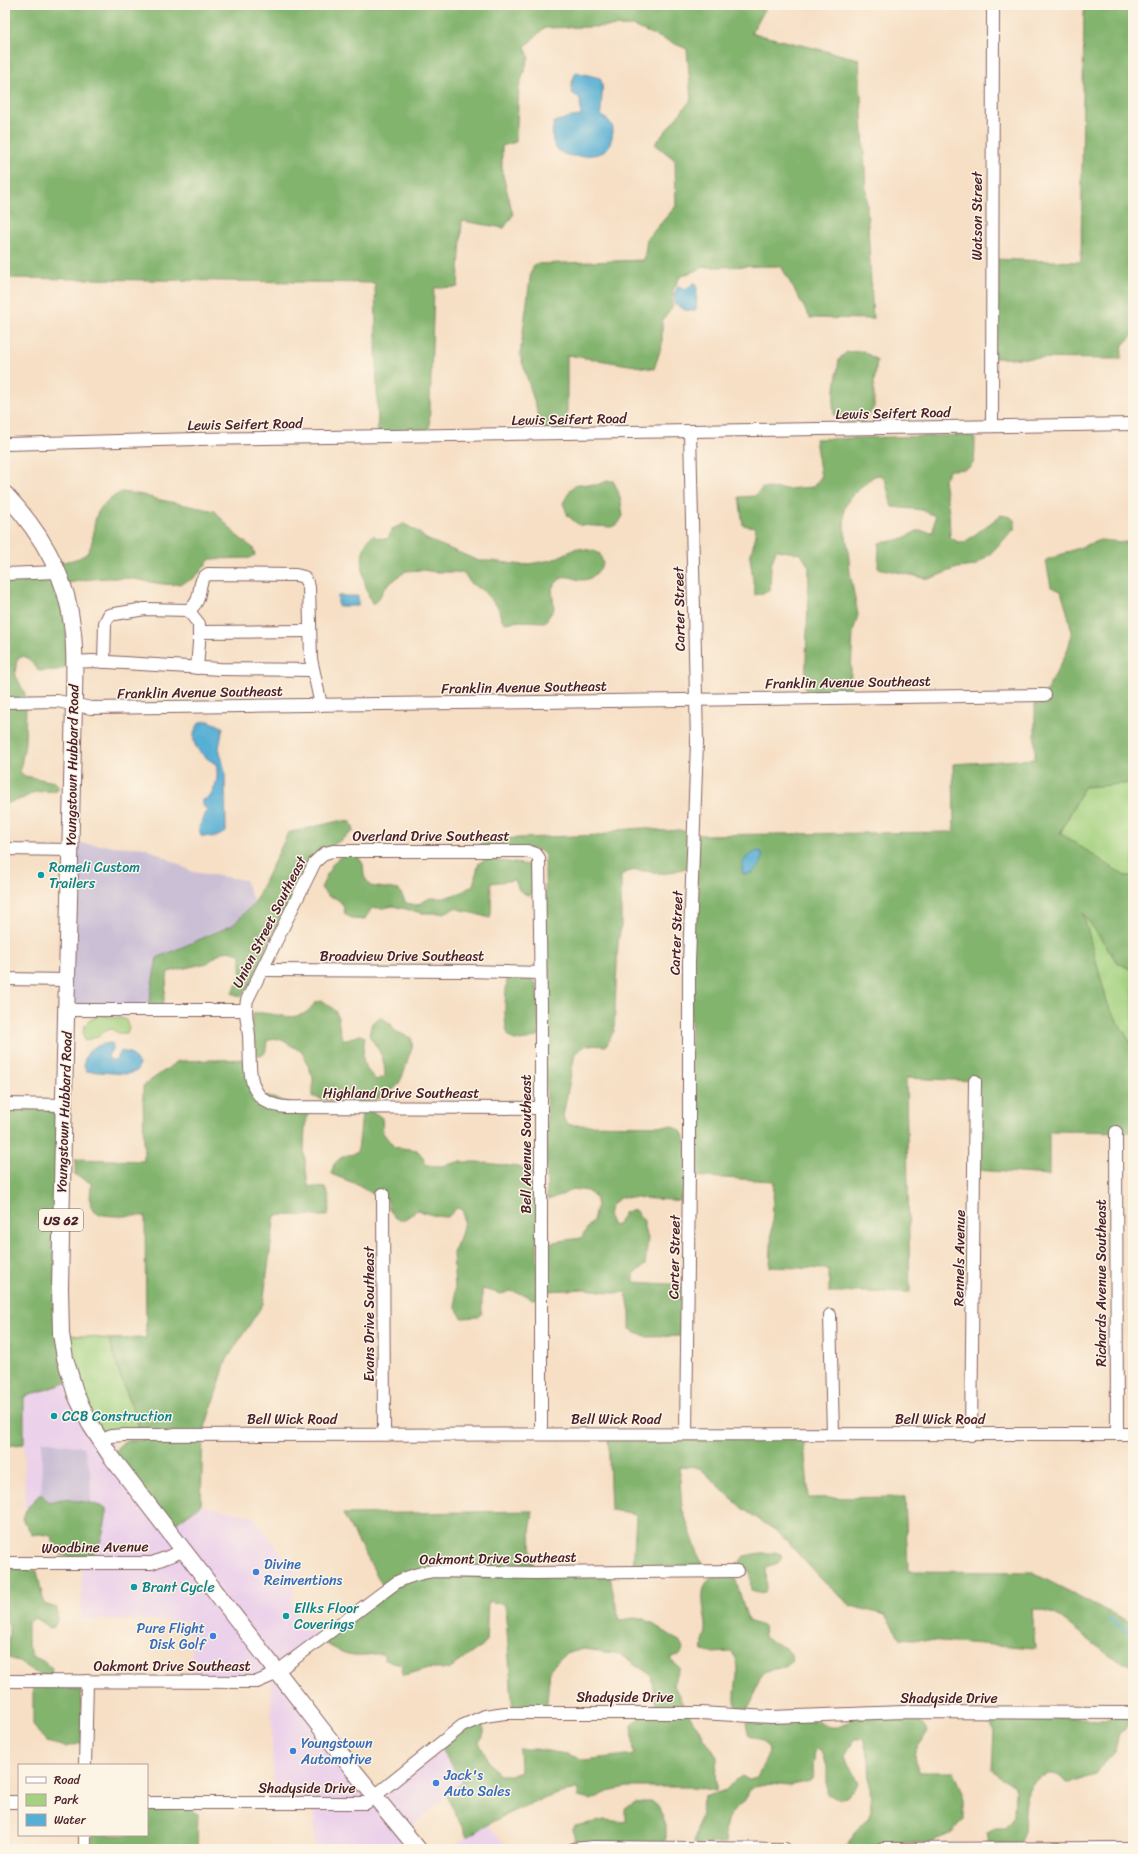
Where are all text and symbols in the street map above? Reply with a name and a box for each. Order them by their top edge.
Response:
street label: Watson Street [965,170,990,260]
street label: Lewis Seifert Road [835,400,952,427]
street label: Lewis Seifert Road [511,406,628,433]
street label: Lewis Seifert Road [187,411,304,438]
street label: Carter Street [666,565,693,651]
street label: Franklin Avenue Southeast [765,669,931,696]
street label: Franklin Avenue Southeast [441,674,607,701]
street label: Franklin Avenue Southeast [117,679,283,706]
street label: Youngstown Hubbard Road [59,683,86,846]
street label: Overland Drive Southeast [352,824,510,849]
street label: Union Street Southeast [225,851,314,993]
place label: Romeli Custom Trailers [49,855,140,896]
marker: Romeli Custom Trailers [36,870,46,880]
street label: Carter Street [663,889,691,976]
street label: Broadview Drive Southeast [320,944,484,969]
street label: Youngstown Hubbard Road [49,1029,80,1193]
street label: Bell Avenue Southeast [514,1074,539,1214]
street label: Highland Drive Southeast [323,1081,479,1106]
street label: Richards Avenue Southeast [1089,1199,1114,1367]
road number: US 62 [39,1209,83,1231]
street label: Rennels Avenue [946,1209,973,1307]
street label: Carter Street [661,1213,688,1299]
street label: Evans Drive Southeast [357,1245,382,1382]
place label: CCB Construction [62,1404,172,1429]
street label: Bell Wick Road [247,1407,339,1432]
street label: Bell Wick Road [571,1407,663,1432]
street label: Bell Wick Road [895,1407,987,1432]
marker: CCB Construction [49,1411,59,1421]
street label: Woodbine Avenue [41,1534,149,1561]
street label: Oakmont Drive Southeast [419,1545,577,1572]
place label: Divine Reinventions [264,1552,343,1593]
marker: Divine Reinventions [251,1567,261,1577]
place label: Brant Cycle [142,1575,215,1600]
marker: Brant Cycle [129,1582,139,1592]
place label: Ellks Floor Coverings [294,1596,360,1637]
marker: Ellks Floor Coverings [281,1611,291,1621]
place label: Pure Flight Disk Golf [136,1616,207,1657]
marker: Pure Flight Disk Golf [208,1631,218,1641]
street label: Oakmont Drive Southeast [93,1654,251,1679]
street label: Shadyside Drive [576,1685,674,1710]
street label: Shadyside Drive [900,1686,998,1711]
place label: Youngstown Automotive [300,1731,373,1772]
marker: Youngstown Automotive [288,1746,298,1756]
place label: Jack's Auto Sales [443,1763,511,1804]
legend [18,1764,148,1836]
text: Road [54,1769,81,1791]
street label: Shadyside Drive [258,1776,356,1801]
marker: Jack's Auto Sales [431,1778,441,1788]
text: Park [54,1789,79,1811]
text: Water [54,1809,87,1831]

